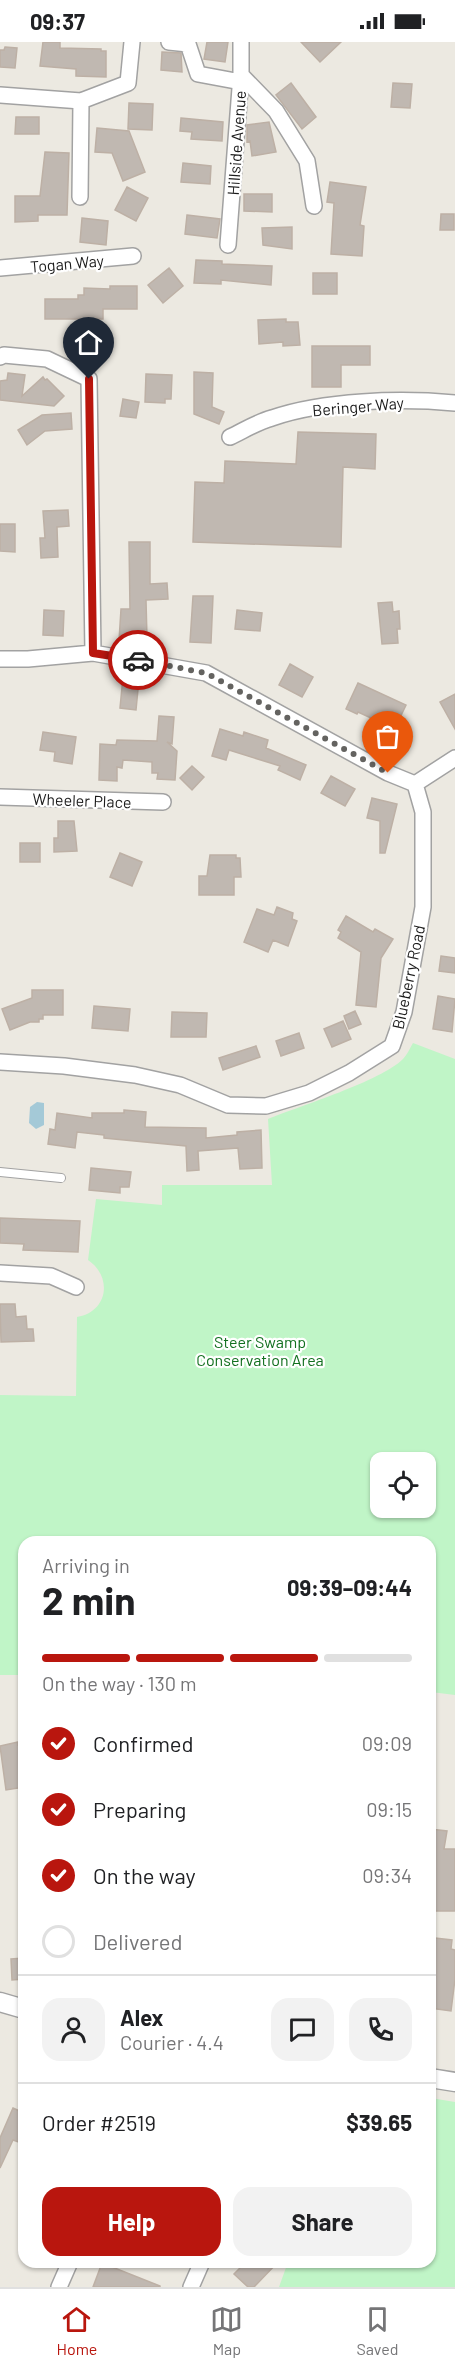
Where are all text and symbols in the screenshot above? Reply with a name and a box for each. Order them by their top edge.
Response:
text: 09:37 [30,8,85,34]
street label: Hillside Avenue [223,90,249,196]
street label: Togan Way [29,250,105,276]
pin [63,317,114,379]
icon: home [72,326,105,359]
street label: Beringer Way [311,392,405,419]
courier [108,630,168,690]
icon: car [122,644,155,677]
pin [362,711,413,773]
icon: bag [371,720,404,753]
street label: Wheeler Place [32,789,132,811]
street label: Blueberry Road [388,923,428,1031]
park label: Steer Swamp Conservation Area [196,1332,324,1369]
map controls [370,1452,436,1518]
button: locate [370,1452,436,1518]
text: Arriving in [42,1553,130,1577]
text: 09:39–09:44 [287,1574,412,1600]
text: 2 min [42,1576,135,1623]
text: On the way · 130 m [42,1671,197,1695]
icon: check [42,1727,75,1760]
text: Confirmed [93,1730,193,1756]
text: 09:09 [362,1731,412,1755]
icon: check [42,1793,75,1826]
text: Preparing [93,1796,186,1822]
text: 09:15 [366,1797,412,1821]
icon: check [42,1859,75,1892]
text: On the way [93,1862,196,1888]
text: 09:34 [362,1863,412,1887]
text: Delivered [93,1928,182,1954]
button: person [42,1998,105,2061]
button: chat [271,1998,334,2061]
button: phone [349,1998,412,2061]
text: Alex [120,2004,163,2030]
text: Courier · 4.4 [120,2030,224,2054]
text: Order #2519 [42,2109,156,2135]
text: $39.65 [346,2109,412,2135]
button: Help [42,2187,221,2256]
button: Share [233,2187,412,2256]
tab: Home [57,2303,97,2358]
tab: Map [210,2303,243,2358]
tab: Saved [356,2303,398,2358]

